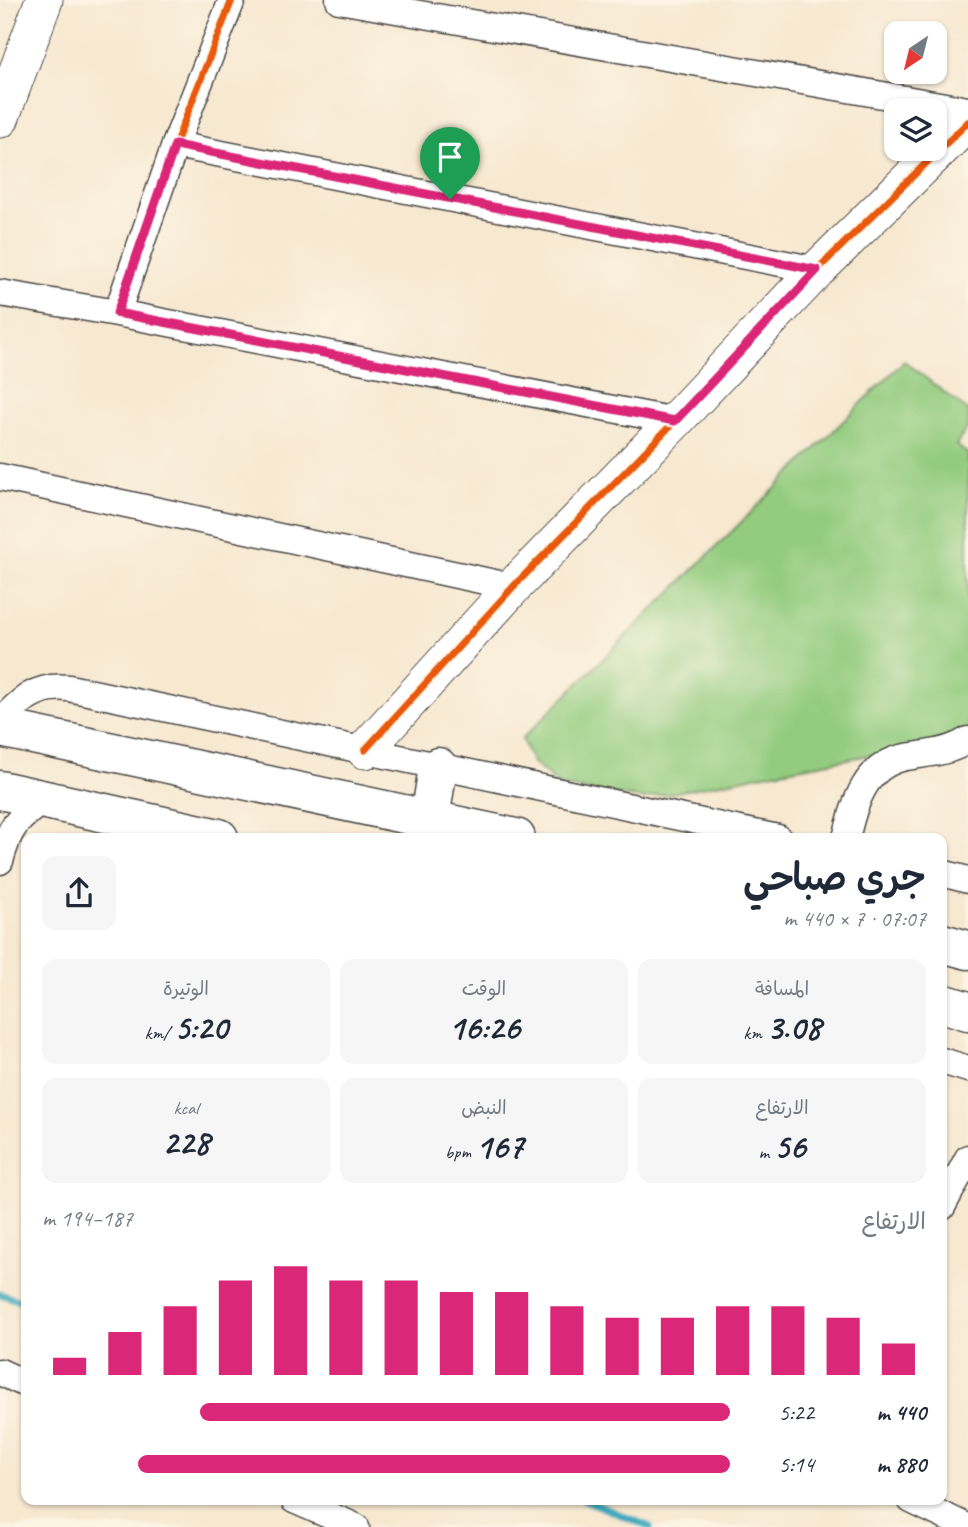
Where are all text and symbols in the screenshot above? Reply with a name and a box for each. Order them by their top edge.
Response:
north arrow [884,21,947,84]
map controls [884,21,947,161]
button: layers [884,98,947,161]
pin [420,127,480,199]
icon: arrive [431,138,469,176]
text: جري صباحي [743,854,926,901]
button: share [42,856,116,930]
text: 07:07 · 7 × 440 m [783,904,926,933]
text: الوتيرة [163,977,209,1001]
text: الوقت [462,977,506,1001]
text: المسافة [755,977,809,1001]
text: 5:20 [174,1005,228,1050]
text: 16:26 [448,1005,520,1050]
text: 3.08 [767,1005,821,1050]
text: /km [144,1021,174,1045]
text: km [743,1021,767,1045]
text: kcal [173,1096,199,1120]
text: النبض [461,1096,507,1120]
text: الارتفاع [755,1096,809,1120]
text: 228 [162,1120,210,1165]
text: 167 [475,1124,523,1169]
text: 56 [774,1124,805,1169]
text: bpm [445,1140,475,1164]
text: m [759,1140,774,1164]
text: 187–194 m [42,1204,133,1233]
text: الارتفاع [862,1207,926,1236]
text: 5:22 [778,1398,814,1427]
text: 440 m [876,1398,926,1427]
text: 5:14 [778,1450,814,1479]
text: 880 m [876,1450,926,1479]

